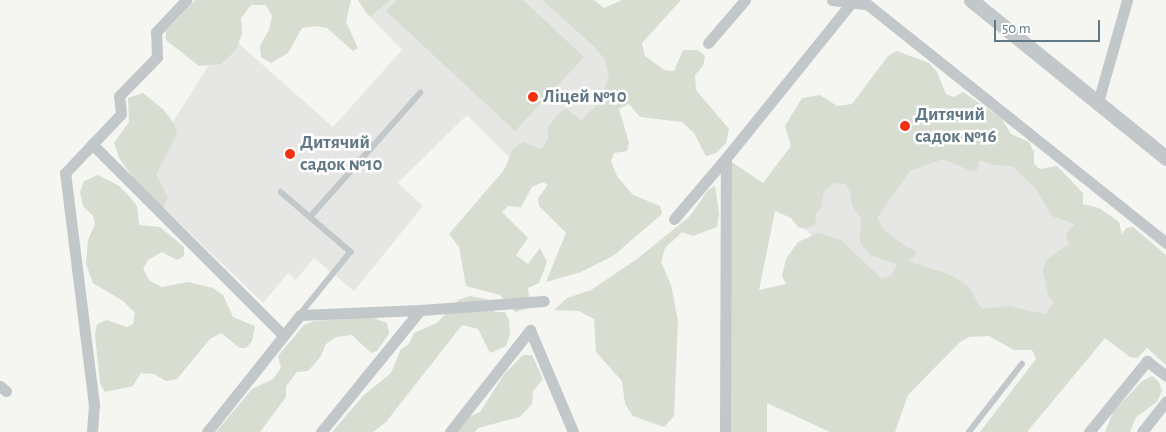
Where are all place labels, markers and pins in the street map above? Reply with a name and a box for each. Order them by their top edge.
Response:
place label: Ліцей №10 [543,86,627,108]
marker: Ліцей №10 [527,91,539,103]
place label: Дитячий садок №16 [915,104,997,148]
marker: Дитячий садок №16 [899,120,911,132]
place label: Дитячий садок №10 [300,132,382,176]
marker: Дитячий садок №10 [284,148,296,160]

